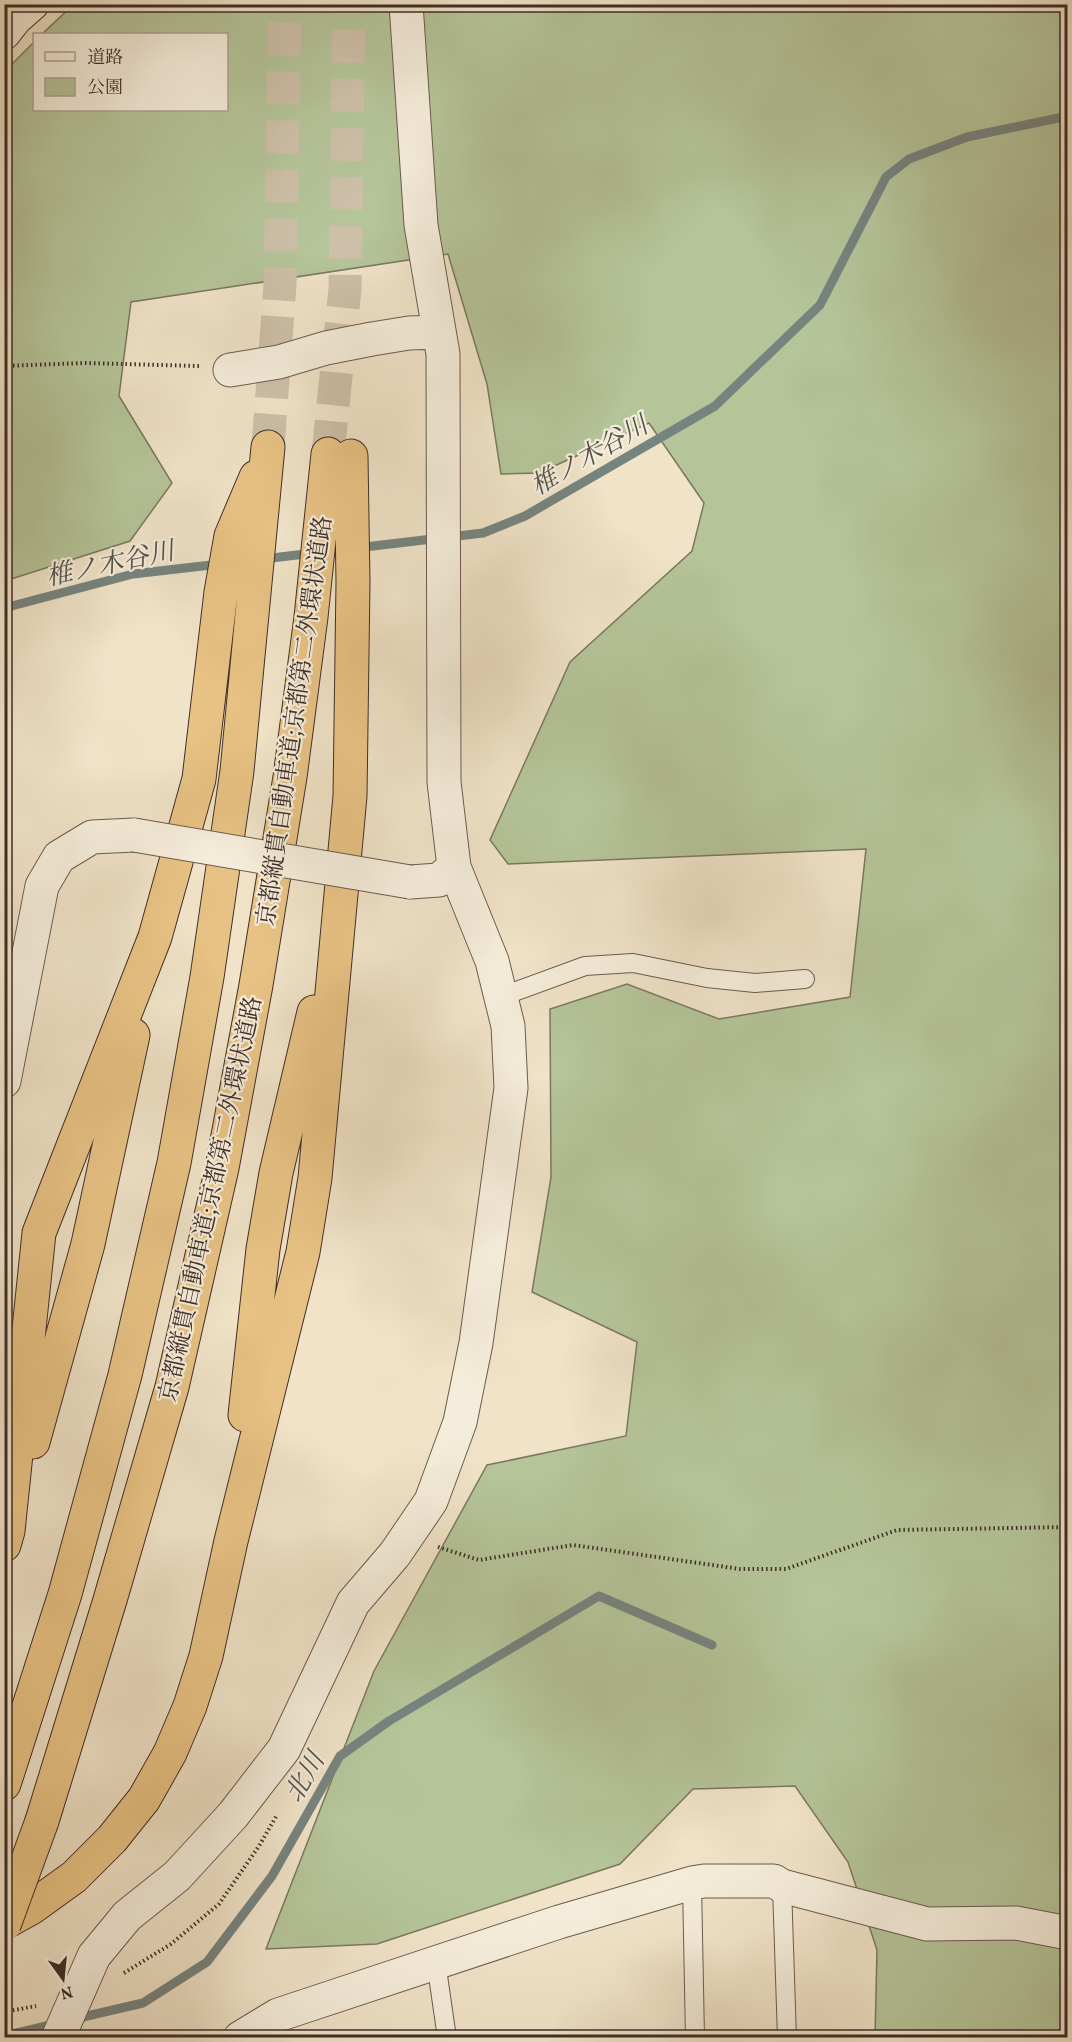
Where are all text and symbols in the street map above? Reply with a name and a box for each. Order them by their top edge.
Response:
legend [33,33,228,111]
text: 道路 [87,46,123,71]
text: 公園 [87,76,123,101]
water label: 椎ノ木谷川 [525,407,658,505]
street label: 京都縦貫自動車道;京都第二外環状道路 [250,514,342,929]
water label: 椎ノ木谷川 [43,533,181,596]
street label: 京都縦貫自動車道;京都第二外環状道路 [152,993,272,1406]
water label: 北川 [277,1744,336,1810]
north arrow [33,1949,93,2009]
text: N [58,1979,75,2004]

